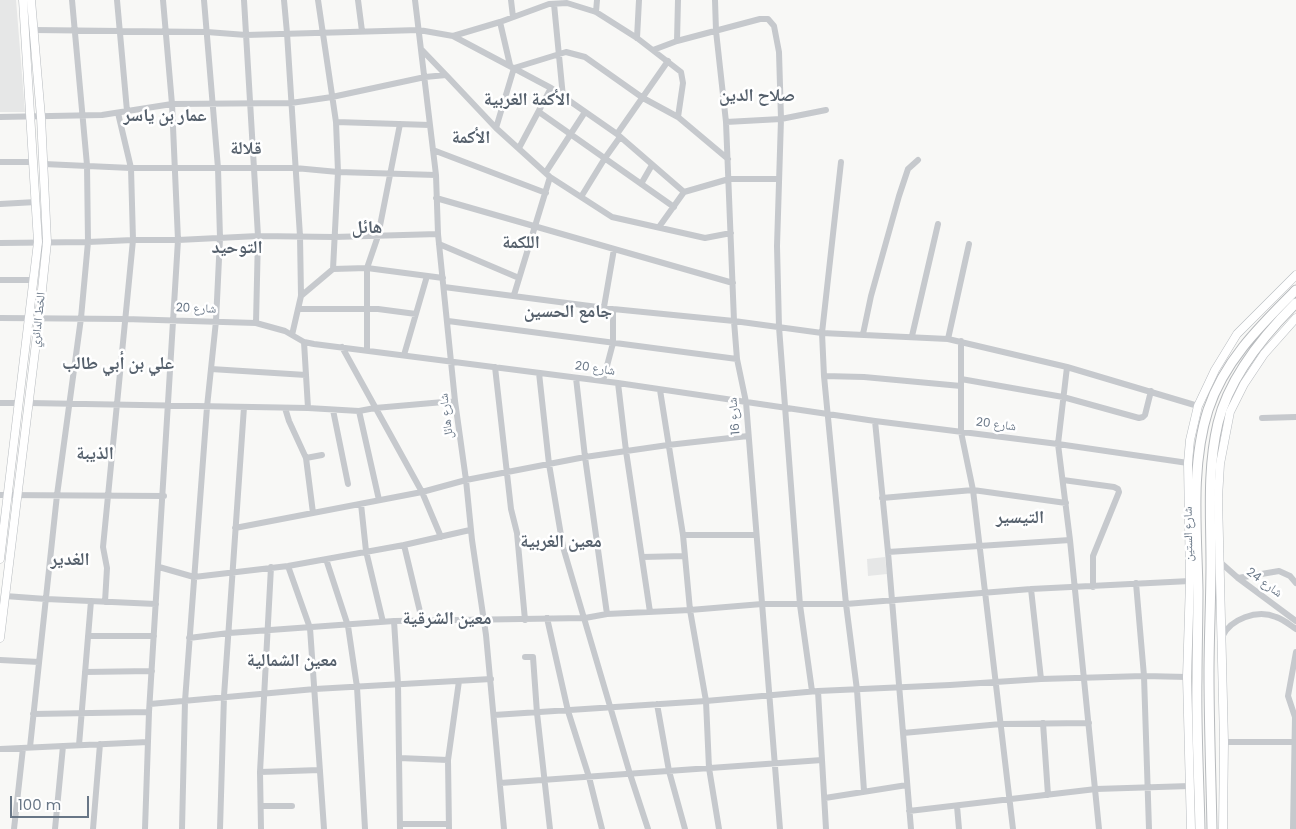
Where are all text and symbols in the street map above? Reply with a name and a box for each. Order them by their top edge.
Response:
district label: صلاح الدين [719,85,795,107]
district label: الأكمة الغربية [484,89,570,111]
district label: عمار بن ياسر [123,105,207,127]
district label: الأكمة [452,127,490,149]
district label: قلالة [230,138,262,160]
district label: هائل [352,217,382,239]
district label: اللكمة [502,232,540,254]
district label: التوحيد [211,237,263,259]
street label: الخط الدائري [29,292,49,348]
street label: شارع 20 [176,301,216,317]
district label: جامع الحسين [524,301,612,323]
district label: علي بن أبي طالب [62,353,174,375]
street label: شارع 20 [574,359,616,379]
street label: شارع هائل [437,393,457,439]
street label: شارع 16 [726,397,744,435]
street label: شارع 20 [975,415,1017,435]
district label: الذيبة [76,443,114,465]
street label: شارع الستين [1181,506,1197,562]
district label: التيسير [996,507,1044,529]
district label: معين الغربية [520,531,602,553]
district label: الغدير [50,549,90,571]
street label: شارع 24 [1243,565,1285,601]
district label: معين الشرقية [403,608,491,630]
district label: معين الشمالية [247,650,337,672]
scale bar [12,786,91,818]
text: 100 m [18,794,61,815]

